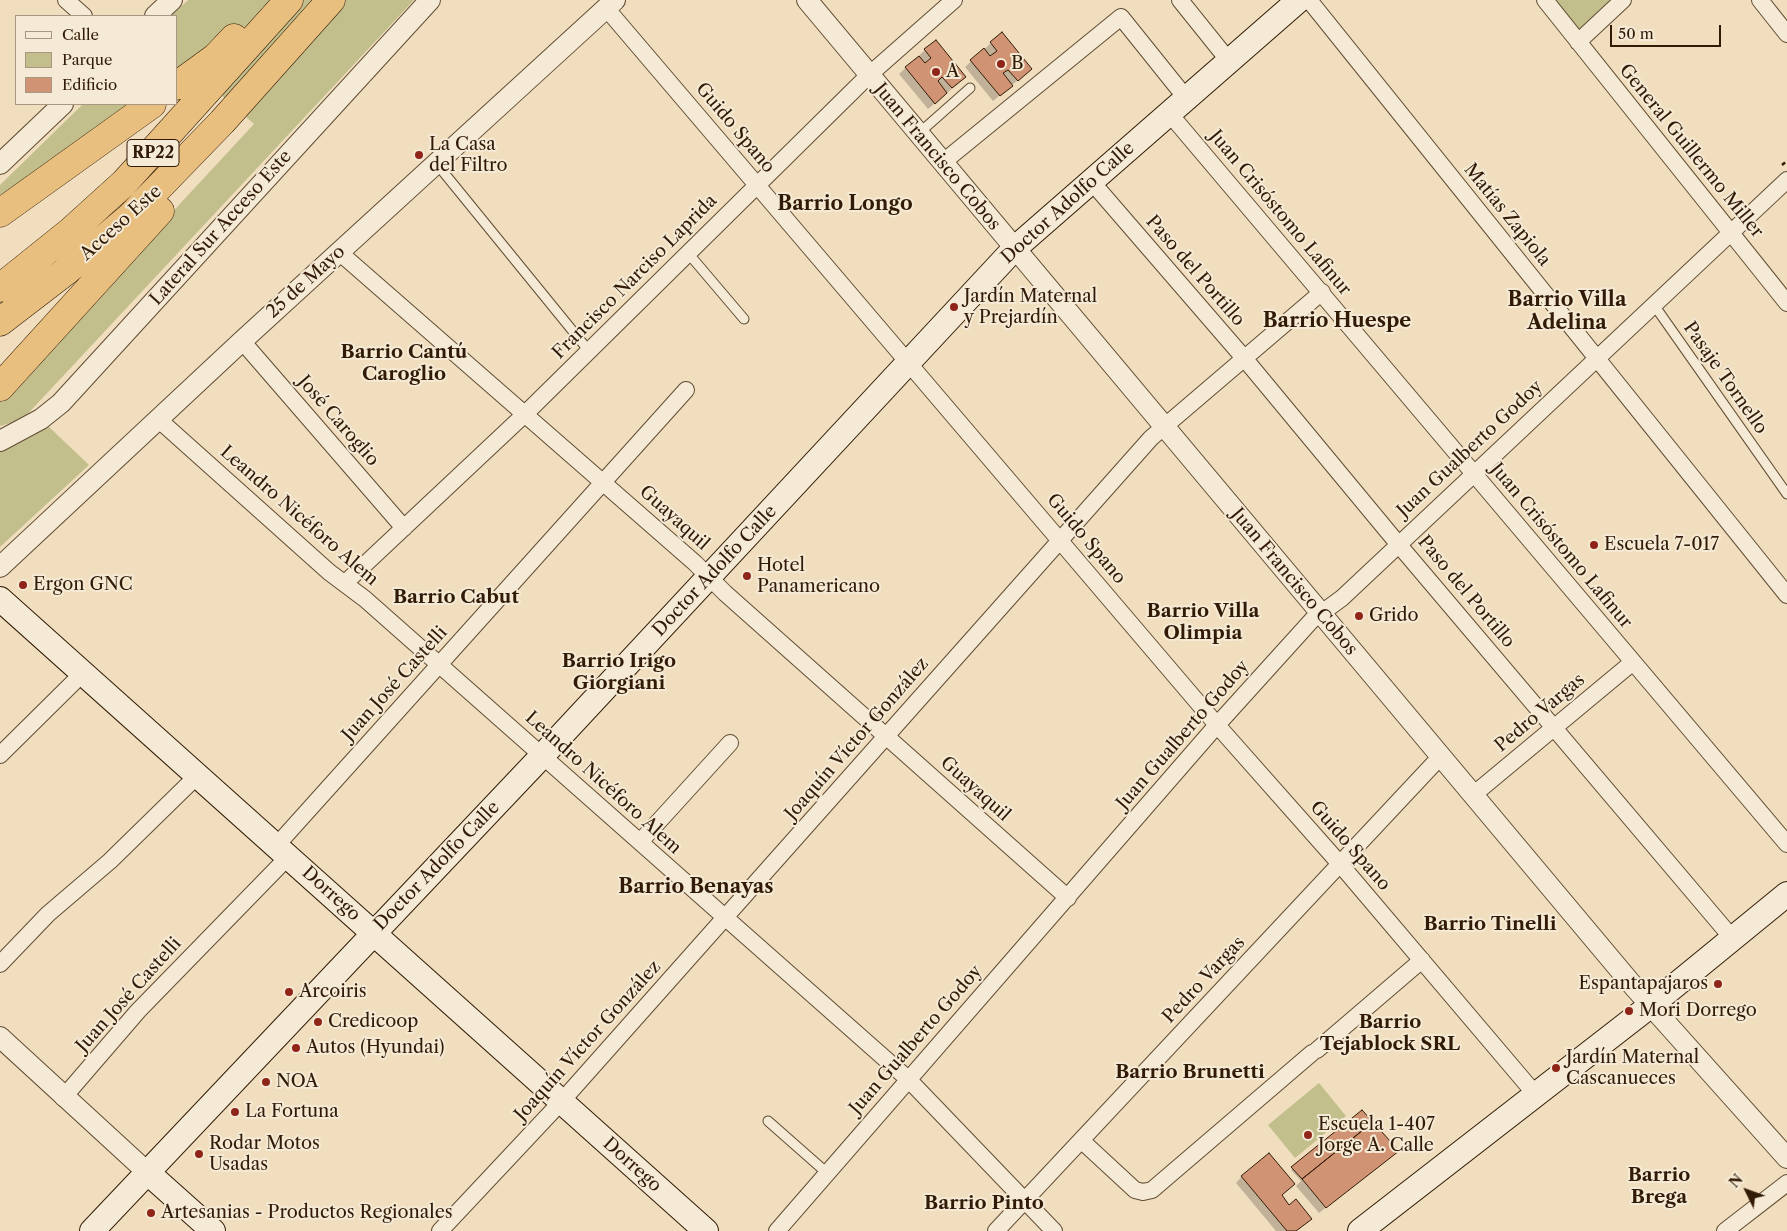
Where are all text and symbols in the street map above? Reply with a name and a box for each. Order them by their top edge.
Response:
legend [15,15,178,105]
scale bar [1612,15,1723,47]
text: 50 m [1618,24,1654,43]
text: Calle [62,25,99,44]
text: Parque [62,50,112,69]
place label: B [1011,53,1024,75]
marker: B [995,58,1007,70]
street label: General Guillermo Miller [1614,60,1768,242]
place label: A [946,61,959,83]
marker: A [930,66,942,78]
text: Edificio [62,75,117,94]
street label: Guido Spano [691,78,779,178]
street label: Juan Francisco Cobos [869,79,1005,235]
street label: Juan Crisóstomo Lafinur [1205,126,1355,300]
place label: La Casa del Filtro [429,134,507,176]
street label: Doctor Adolfo Calle [997,138,1139,268]
road number: RP22 [127,140,179,167]
street label: Lateral Sur Acceso Este [146,146,296,310]
marker: La Casa del Filtro [413,149,425,161]
street label: Matías Zapiola [1459,159,1555,271]
street label: Acceso Este [76,181,166,265]
street label: Francisco Narciso Laprida [548,190,722,364]
district label: Barrio Longo [777,192,913,216]
street label: Paso del Portillo [1141,211,1249,331]
street label: 25 de Mayo [262,241,350,323]
place label: Jardín Maternal y Prejardín [964,286,1097,328]
district label: Barrio Villa Adelina [1508,288,1626,335]
marker: Jardín Maternal y Prejardín [948,301,960,313]
district label: Barrio Huespe [1263,309,1411,333]
street label: Pasaje Tornello [1678,318,1772,438]
district label: Barrio Cantú Caroglio [341,342,467,386]
street label: José Caroglio [293,371,383,471]
street label: Juan Gualberto Godoy [1393,376,1547,522]
street label: Leandro Nicéforo Alem [216,441,382,591]
street label: Juan Crisóstomo Lafinur [1486,459,1636,633]
street label: Guayaquil [635,481,713,555]
street label: Guido Spano [1042,489,1130,589]
street label: Doctor Adolfo Calle [649,501,781,641]
street label: Juan Francisco Cobos [1226,504,1362,660]
street label: Paso del Portillo [1413,532,1519,652]
place label: Escuela 7-017 [1604,534,1719,556]
marker: Escuela 7-017 [1588,539,1600,551]
place label: Hotel Panamericano [757,555,880,598]
marker: Hotel Panamericano [741,570,753,582]
place label: Ergon GNC [33,574,133,596]
marker: Ergon GNC [17,579,29,591]
district label: Barrio Cabut [393,587,519,609]
district label: Barrio Villa Olimpia [1146,601,1260,645]
place label: Grido [1369,605,1419,627]
marker: Grido [1353,610,1365,622]
street label: Juan José Castelli [338,622,452,746]
district label: Barrio Irigo Giorgiani [562,651,676,695]
street label: Joaquín Víctor González [781,653,933,825]
street label: Juan Gualberto Godoy [1112,656,1254,814]
street label: Pedro Vargas [1491,669,1589,757]
street label: Leandro Nicéforo Alem [521,707,685,859]
street label: Guayaquil [936,752,1014,826]
street label: Doctor Adolfo Calle [370,797,504,935]
street label: Guido Spano [1305,797,1395,895]
street label: Dorrego [297,862,365,926]
district label: Barrio Benayas [618,875,774,899]
district label: Barrio Tinelli [1424,914,1556,936]
street label: Pedro Vargas [1158,932,1250,1028]
street label: Juan José Castelli [72,933,186,1057]
street label: Joaquín Víctor González [510,956,666,1126]
street label: Juan Gualberto Godoy [845,961,987,1119]
place label: Espantapajaros [1579,973,1708,995]
marker: Espantapajaros [1712,978,1724,990]
place label: Arcoiris [299,981,367,1003]
marker: Arcoiris [283,986,295,998]
place label: Mori Dorrego [1639,1000,1757,1022]
marker: Mori Dorrego [1623,1005,1635,1017]
place label: Credicoop [328,1011,418,1033]
district label: Barrio Tejablock SRL [1320,1012,1460,1056]
marker: Credicoop [312,1016,324,1028]
place label: Autos (Hyundai) [306,1037,444,1059]
marker: Autos (Hyundai) [290,1042,302,1054]
place label: Jardín Maternal Cascanueces [1566,1047,1699,1090]
district label: Barrio Brunetti [1115,1062,1265,1084]
marker: Jardín Maternal Cascanueces [1550,1062,1562,1074]
place label: NOA [276,1071,318,1093]
marker: NOA [260,1076,272,1088]
place label: La Fortuna [245,1101,339,1123]
marker: La Fortuna [229,1106,241,1118]
place label: Escuela 1-407 Jorge A. Calle [1318,1114,1435,1156]
marker: Escuela 1-407 Jorge A. Calle [1302,1129,1314,1141]
place label: Rodar Motos Usadas [209,1133,320,1176]
street label: Dorrego [598,1133,666,1197]
marker: Rodar Motos Usadas [193,1148,205,1160]
district label: Barrio Brega [1628,1165,1690,1209]
north arrow [1722,1166,1772,1216]
text: N [1725,1170,1747,1192]
district label: Barrio Pinto [924,1193,1044,1215]
place label: Artesanias - Productos Regionales [161,1202,453,1224]
marker: Artesanias - Productos Regionales [145,1207,157,1219]

